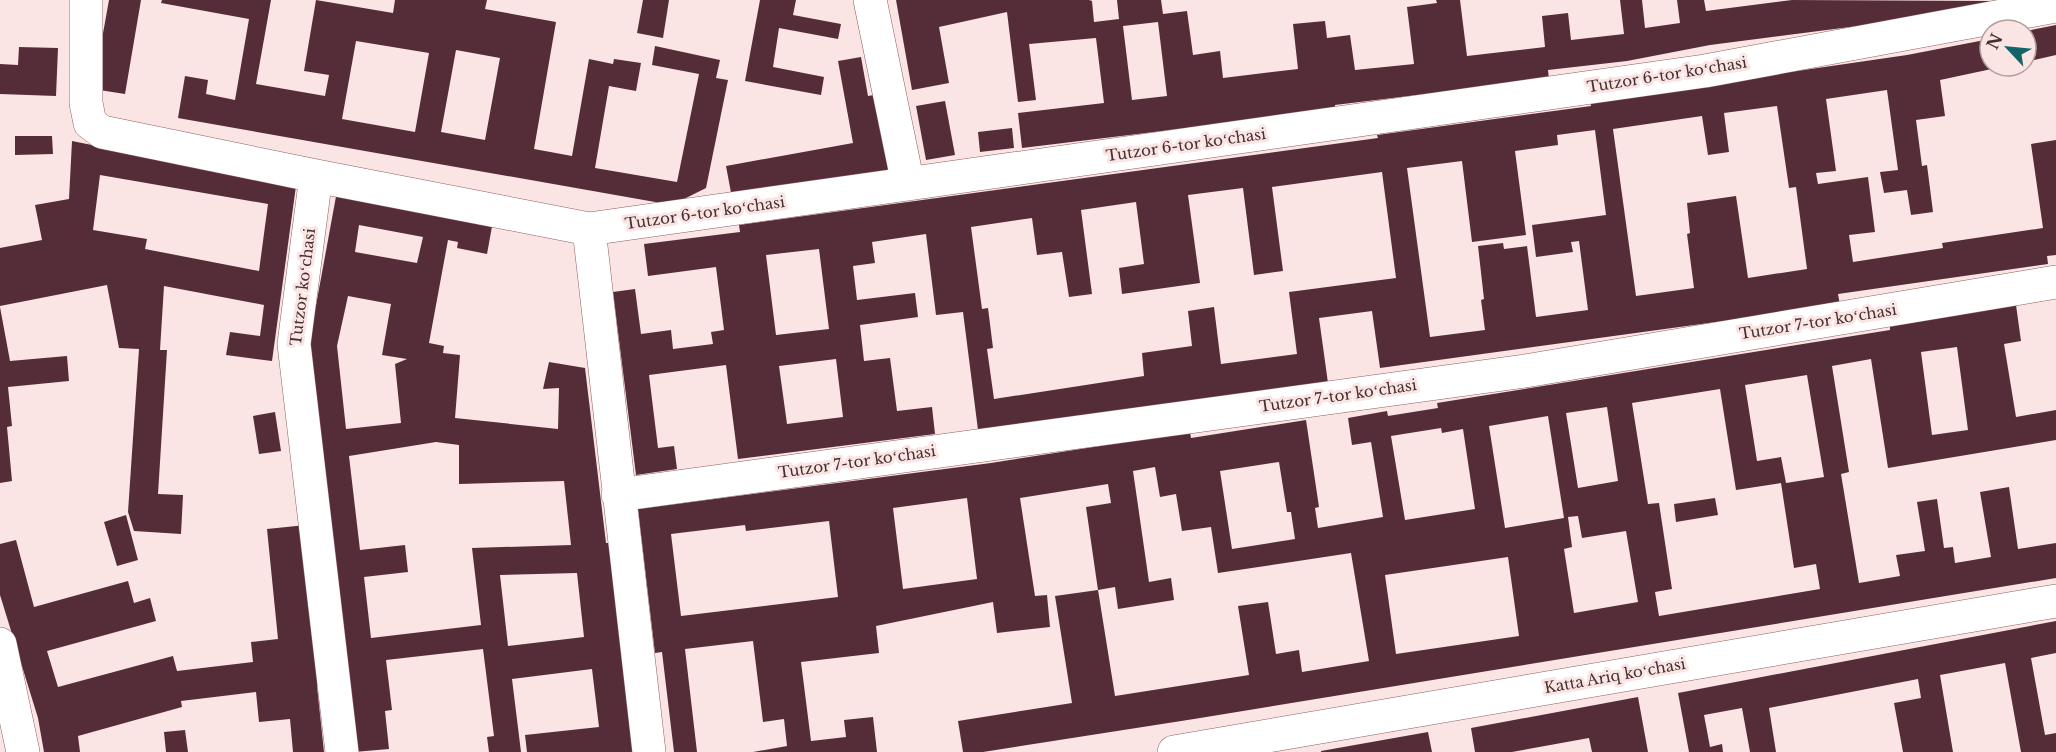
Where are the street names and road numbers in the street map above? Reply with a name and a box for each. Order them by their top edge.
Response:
street label: Tutzor 6-tor koʻchasi [1586,53,1748,97]
street label: Tutzor 6-tor koʻchasi [1105,124,1267,165]
street label: Tutzor 6-tor koʻchasi [624,192,786,233]
street label: Tutzor koʻchasi [286,227,319,347]
street label: Tutzor 7-tor koʻchasi [1738,300,1898,343]
street label: Tutzor 7-tor koʻchasi [1258,375,1418,416]
street label: Tutzor 7-tor koʻchasi [777,441,937,482]
street label: Katta Ariq koʻchasi [1543,654,1687,697]

